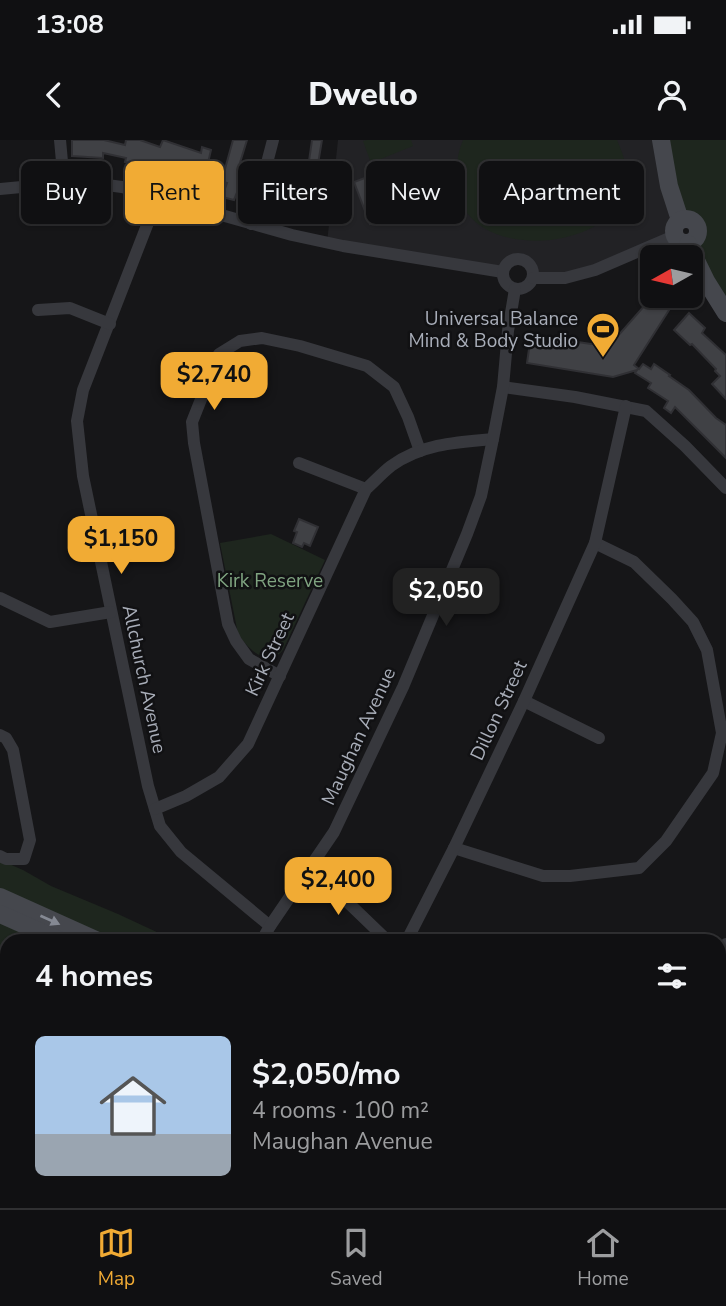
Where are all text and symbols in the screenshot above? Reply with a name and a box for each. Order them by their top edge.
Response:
text: 13:08 [35,7,104,42]
text: Dwello [308,73,418,116]
icon: back [35,76,73,114]
icon: person [653,76,691,114]
chip: Buy [21,161,111,224]
chip: Rent [125,161,224,224]
chip: Filters [238,161,352,224]
chip: New [366,161,465,224]
chip: Apartment [479,161,644,224]
north arrow [640,245,704,308]
map controls [640,245,703,308]
place label: Universal Balance Mind & Body Studio [408,306,578,354]
sports icon: Universal Balance Mind & Body Studio [584,310,622,359]
pin: $2,740 [157,352,271,412]
text: $2,740 [177,359,251,390]
pin: $1,150 [64,516,178,576]
text: $1,150 [84,523,158,554]
park label: Kirk Reserve [217,568,323,594]
pin: $2,050 [389,568,503,628]
text: $2,050 [409,575,483,606]
street label: Allchurch Avenue [116,603,172,756]
street label: Kirk Street [239,608,301,700]
street label: Dillon Street [464,656,534,765]
street label: Maughan Avenue [316,663,402,810]
pin: $2,400 [281,858,395,917]
text: $2,400 [301,864,375,895]
one-way arrow [40,914,60,926]
text: 4 homes [35,956,153,997]
icon: filters [653,957,691,995]
text: $2,050/mo [252,1054,401,1095]
icon: home [91,1064,175,1148]
text: 4 rooms · 100 m² [252,1095,429,1126]
text: Maughan Avenue [252,1126,433,1157]
tab: Map [97,1224,135,1292]
tab: Saved [330,1224,383,1292]
tab: Home [577,1224,629,1292]

